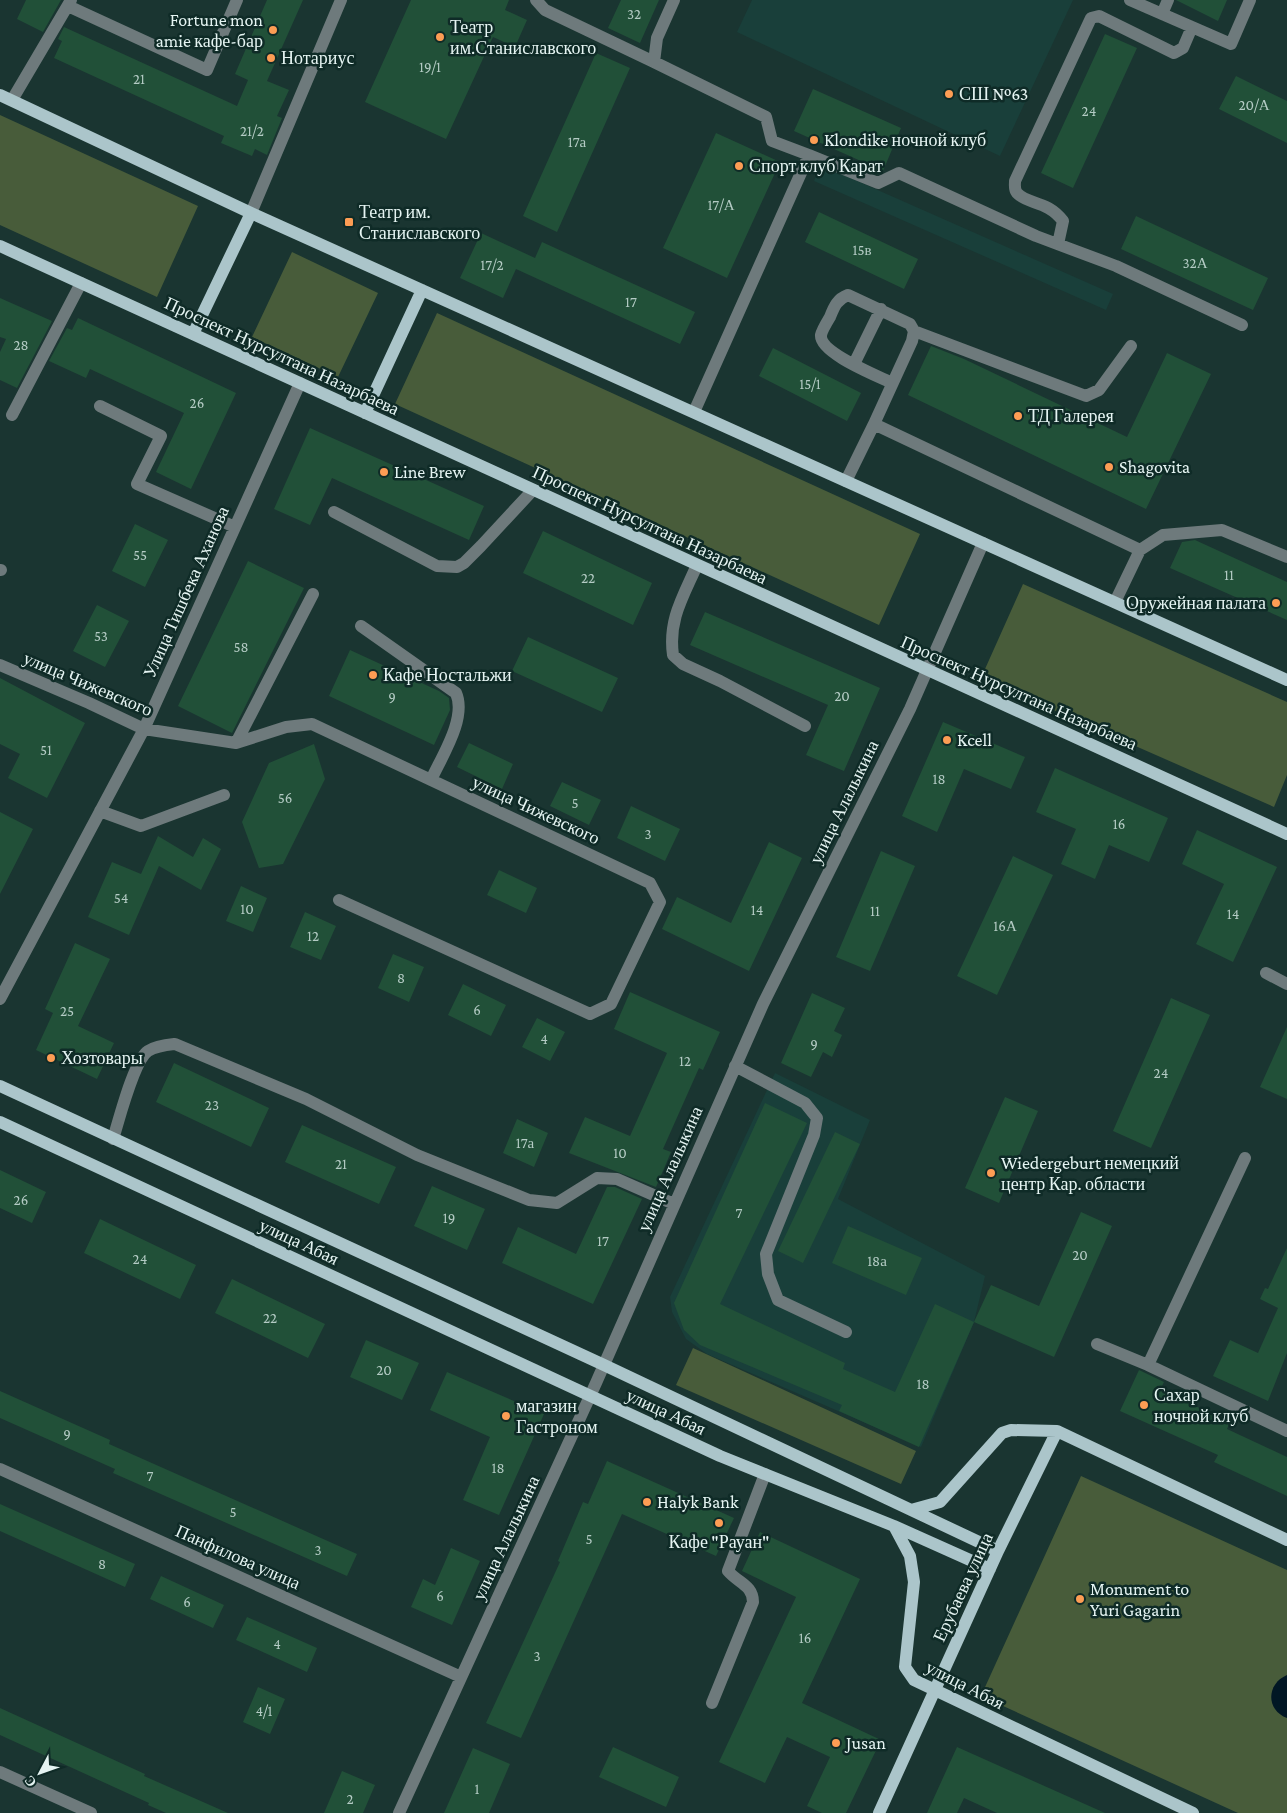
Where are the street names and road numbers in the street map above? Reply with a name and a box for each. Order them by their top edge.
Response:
street label: Проспект Нурсултана Назарбаева [162,293,402,419]
street label: Проспект Нурсултана Назарбаева [530,462,770,588]
street label: Улица Тишбека Аханова [139,503,233,681]
street label: Проспект Нурсултана Назарбаева [898,632,1140,754]
street label: улица Чижевского [20,648,156,720]
street label: улица Алалыкина [805,737,883,867]
street label: улица Чижевского [469,772,603,848]
street label: улица Алалыкина [633,1103,707,1235]
street label: улица Абая [256,1215,342,1269]
street label: улица Абая [623,1385,709,1439]
street label: улица Алалыкина [468,1473,544,1603]
street label: Панфилова улица [173,1521,303,1593]
street label: Ерубаева улица [929,1529,997,1645]
street label: улица Абая [922,1657,1008,1713]

